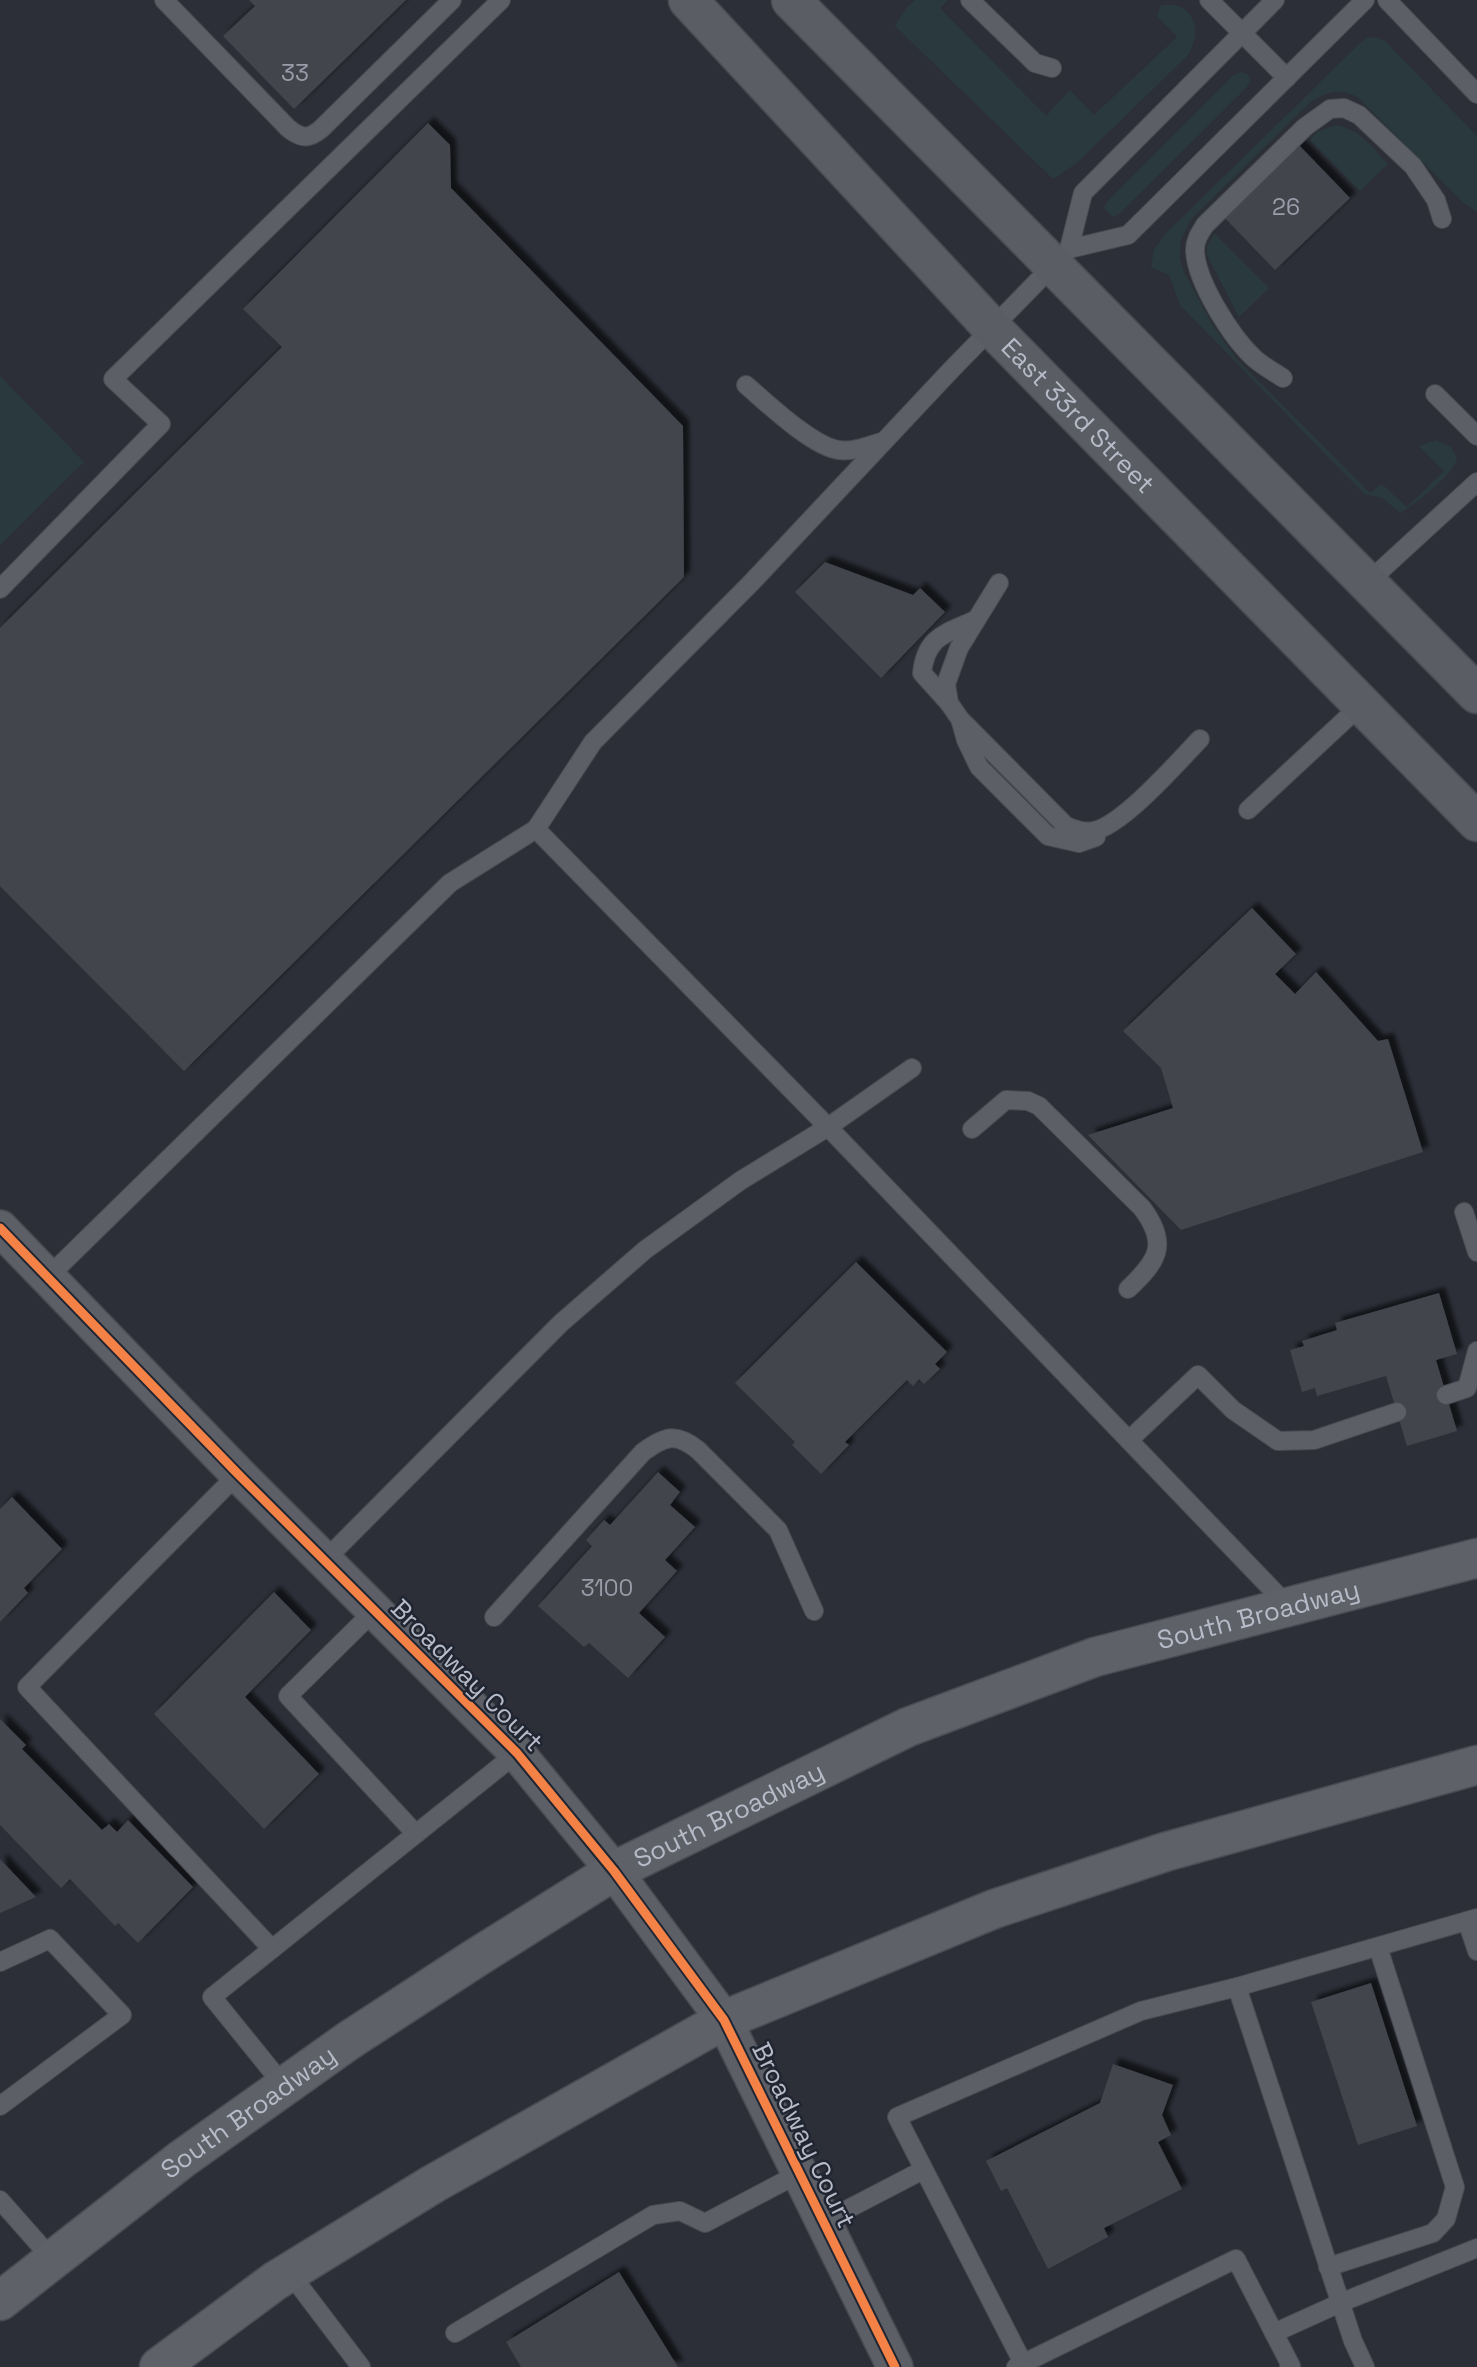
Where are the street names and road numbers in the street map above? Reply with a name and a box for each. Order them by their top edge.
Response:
street label: East 33rd Street [994,330,1162,501]
street label: South Broadway [1154,1572,1363,1657]
street label: Broadway Court [383,1591,551,1759]
street label: South Broadway [628,1754,830,1876]
street label: Broadway Court [744,2037,864,2233]
street label: South Broadway [154,2038,343,2186]

